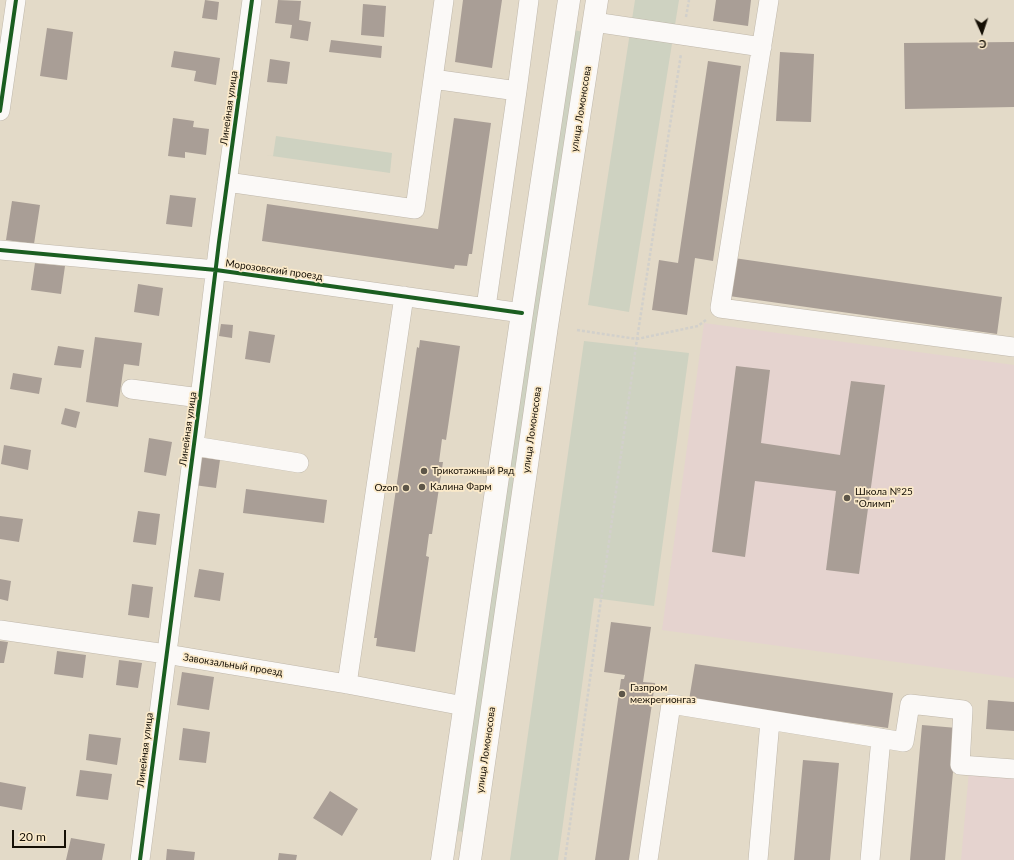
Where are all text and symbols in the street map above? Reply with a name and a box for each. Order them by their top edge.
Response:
north arrow [962,12,1002,52]
text: С [979,38,987,51]
street label: улица Ломоносова [568,65,594,153]
street label: Линейная улица [218,70,240,146]
street label: Морозовский проезд [225,257,323,283]
street label: улица Ломоносова [520,386,544,474]
street label: Линейная улица [177,391,199,467]
place label: Трикотажный Ряд [432,465,514,477]
marker: Трикотажный Ряд [419,466,429,476]
place label: Калина Фарм [430,481,492,493]
place label: Ozon [374,482,398,494]
marker: Калина Фарм [417,482,427,492]
marker: Ozon [401,483,411,493]
place label: Школа №25 "Олимп" [855,486,913,510]
marker: Школа №25 "Олимп" [842,493,852,503]
street label: Завокзальный проезд [182,651,284,679]
place label: Газпром межрегионгаз [630,682,696,706]
marker: Газпром межрегионгаз [617,689,627,699]
street label: улица Ломоносова [474,706,498,794]
street label: Линейная улица [134,712,156,788]
scale bar [14,822,68,848]
text: 20 m [19,829,46,844]

